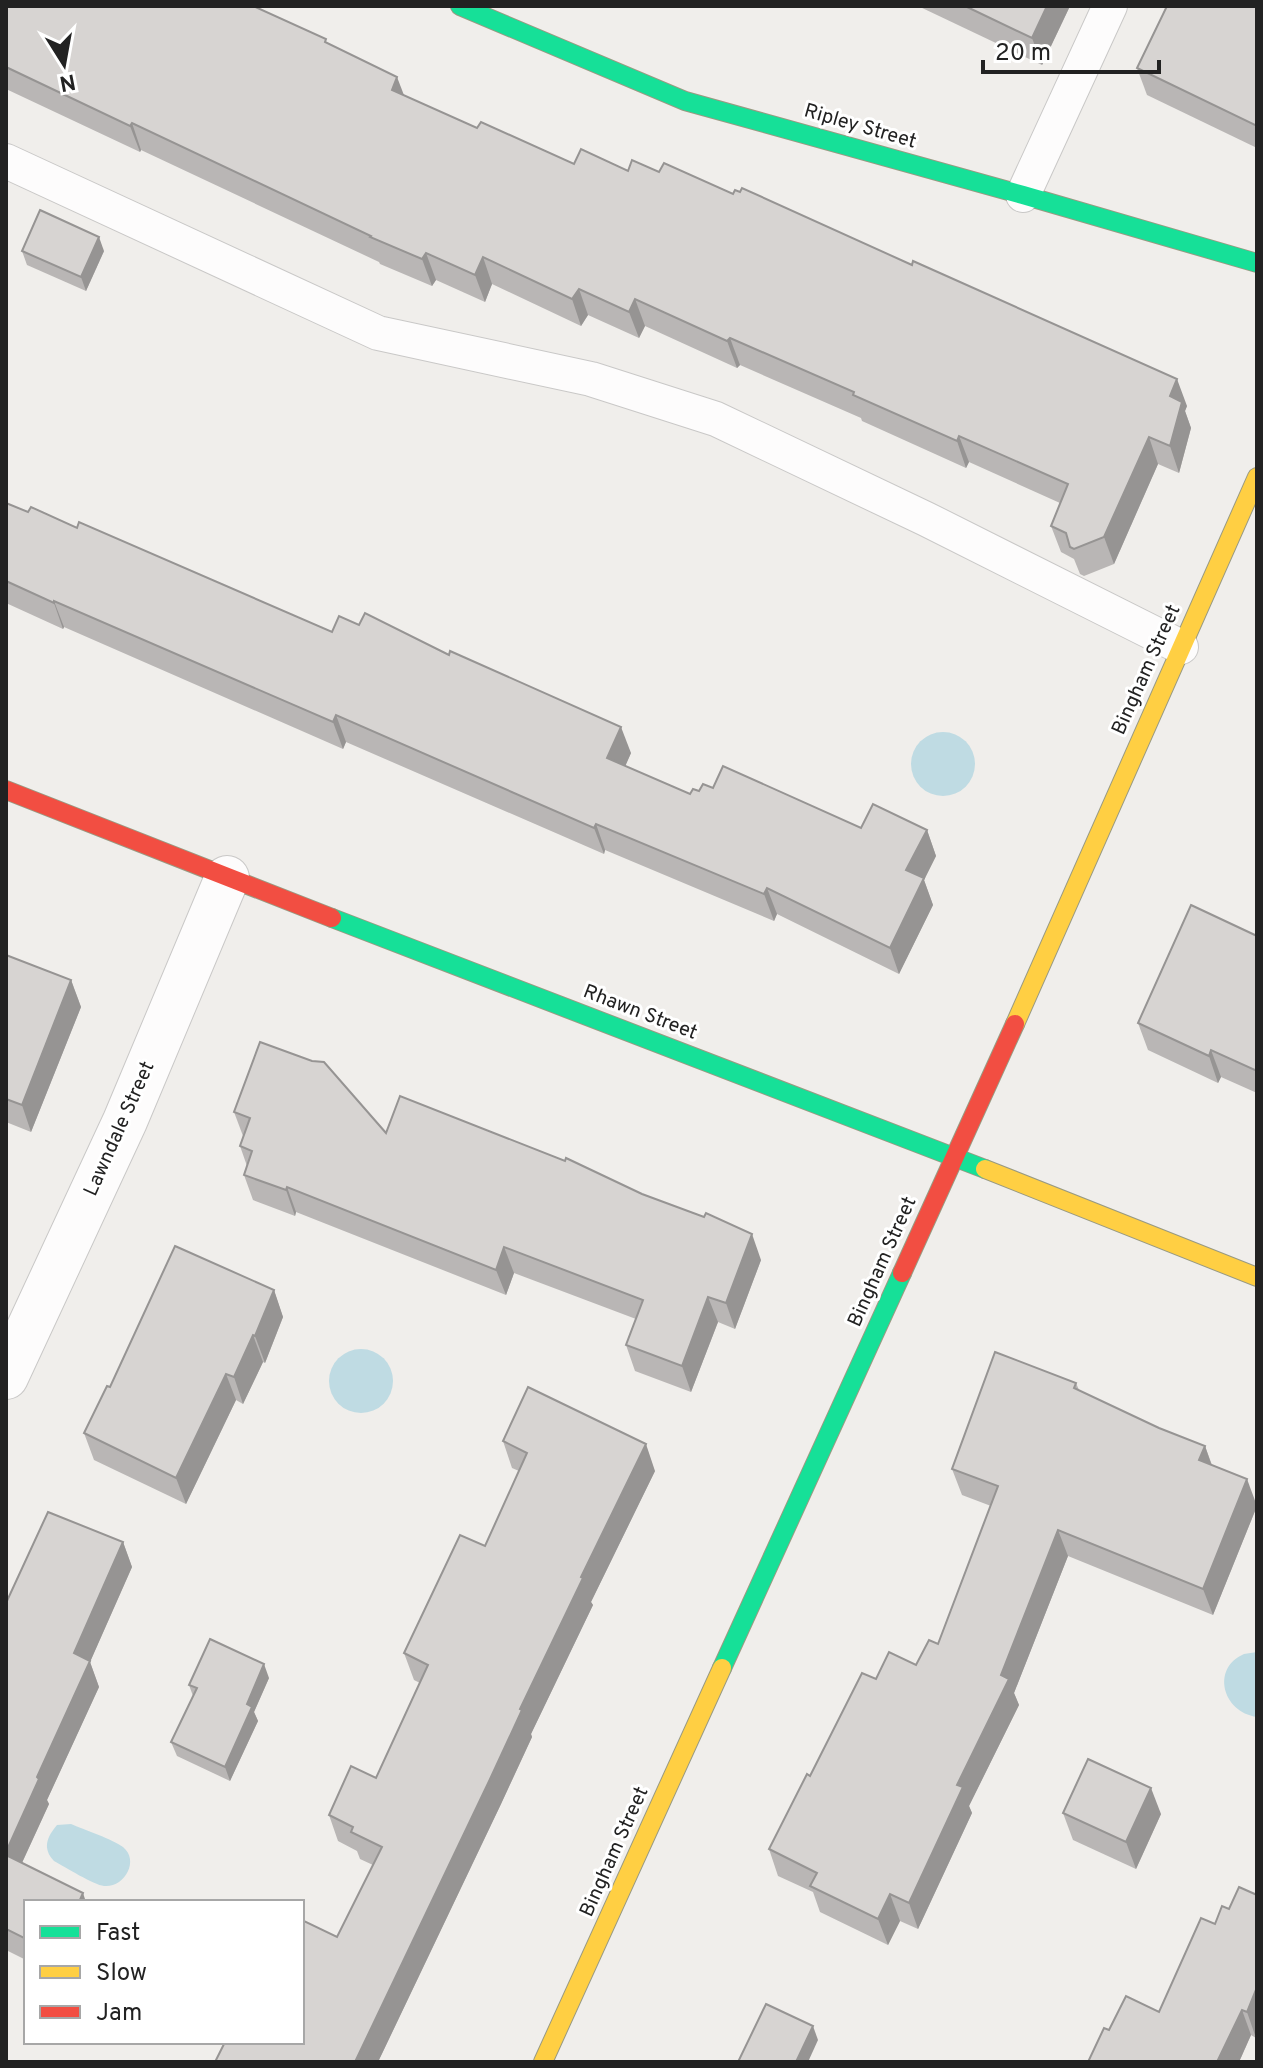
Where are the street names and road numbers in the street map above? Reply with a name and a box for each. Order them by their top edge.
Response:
street label: Ripley Street [801,99,919,155]
street label: Bingham Street [1107,601,1187,739]
street label: Rhawn Street [579,979,701,1047]
street label: Lawndale Street [79,1058,161,1200]
street label: Bingham Street [843,1193,923,1331]
street label: Bingham Street [575,1783,655,1921]

